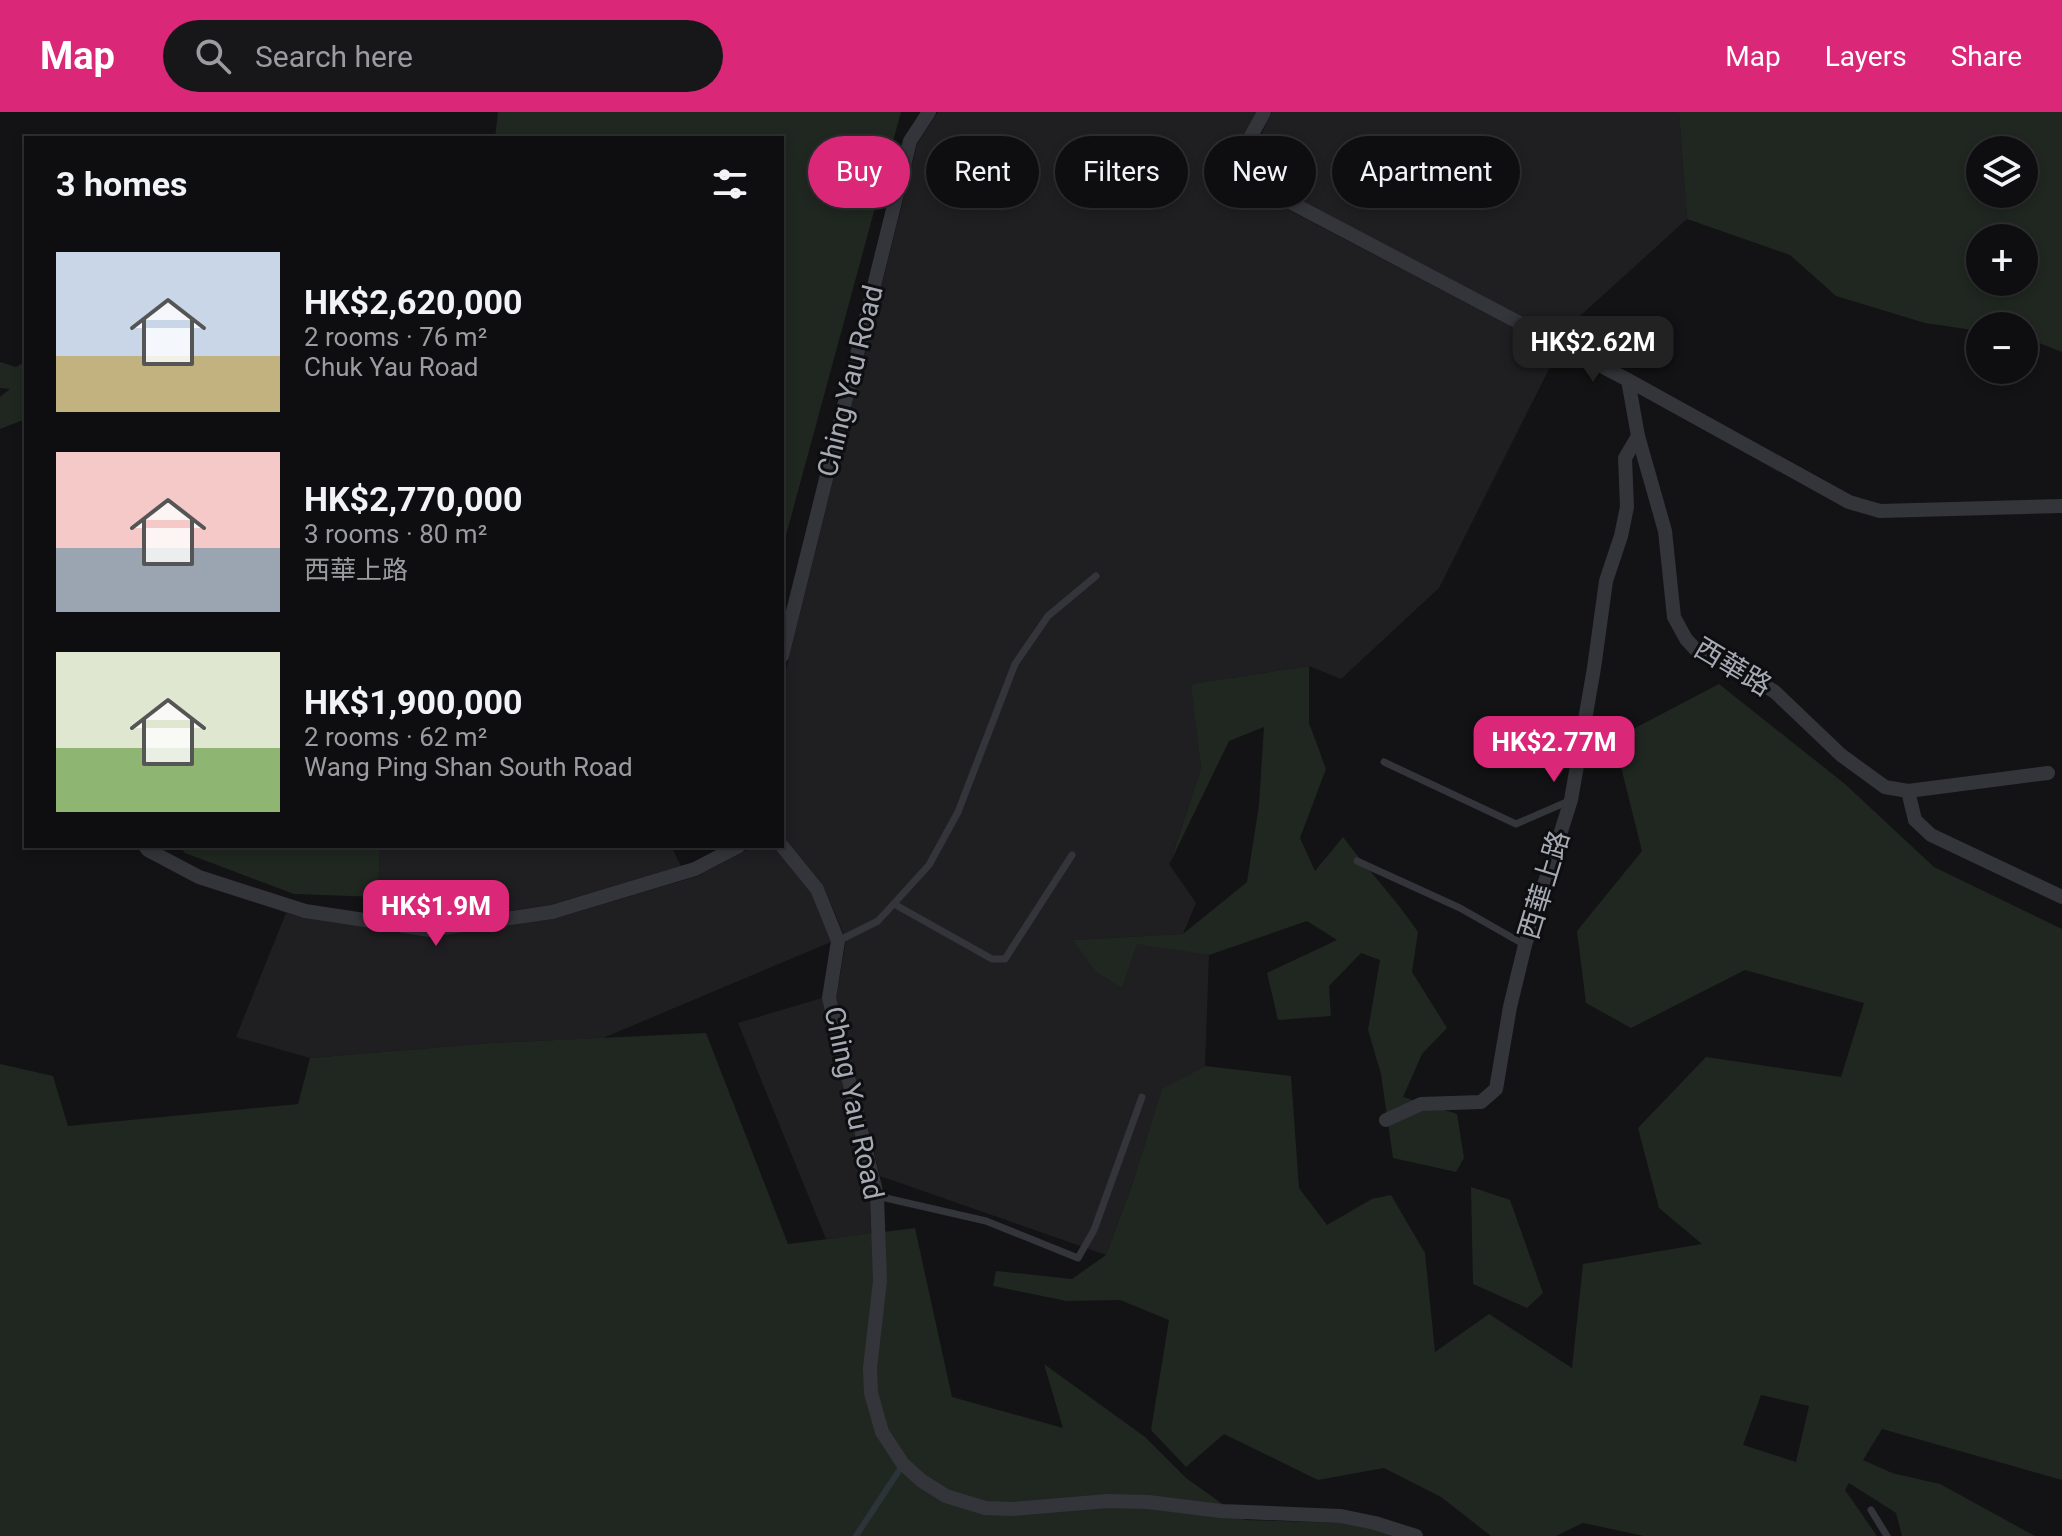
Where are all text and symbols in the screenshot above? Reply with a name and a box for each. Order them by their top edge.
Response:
search box [163,20,723,92]
text: Map [40,34,115,78]
icon: search [191,34,235,78]
text: Search here [255,39,413,74]
text: Map [1725,40,1781,73]
text: Layers [1825,40,1907,73]
text: Share [1951,40,2022,73]
chip: Buy [808,136,910,208]
chip: Rent [926,136,1039,208]
chip: Filters [1055,136,1188,208]
chip: New [1204,136,1316,208]
chip: Apartment [1332,136,1520,208]
map controls [1966,136,2038,384]
button: layers [1966,136,2038,208]
icon: filters [708,162,752,206]
text: 3 homes [56,164,187,204]
button: + [1966,224,2038,296]
text: HK$2,620,000 [304,282,522,322]
street label: Ching Yau Road [810,282,890,480]
icon: home [120,284,216,380]
button: − [1966,312,2038,384]
pin: HK$2.62M [1510,316,1676,384]
text: 2 rooms · 76 m² [304,322,487,352]
text: HK$2.62M [1531,327,1655,357]
text: Chuk Yau Road [304,352,478,382]
text: HK$2,770,000 [304,479,522,519]
icon: home [120,484,216,580]
text: 3 rooms · 80 m² [304,519,487,549]
text: 西華上路 [304,555,408,585]
street label: 西華路 [1688,631,1778,703]
text: HK$1,900,000 [304,682,522,722]
icon: home [120,684,216,780]
pin: HK$2.77M [1471,716,1637,784]
text: 2 rooms · 62 m² [304,722,487,752]
text: HK$2.77M [1492,727,1616,757]
text: Wang Ping Shan South Road [304,752,633,782]
street label: 西華上路 [1512,827,1576,943]
pin: HK$1.9M [362,880,510,948]
text: HK$1.9M [381,891,491,921]
street label: Ching Yau Road [817,1004,891,1202]

